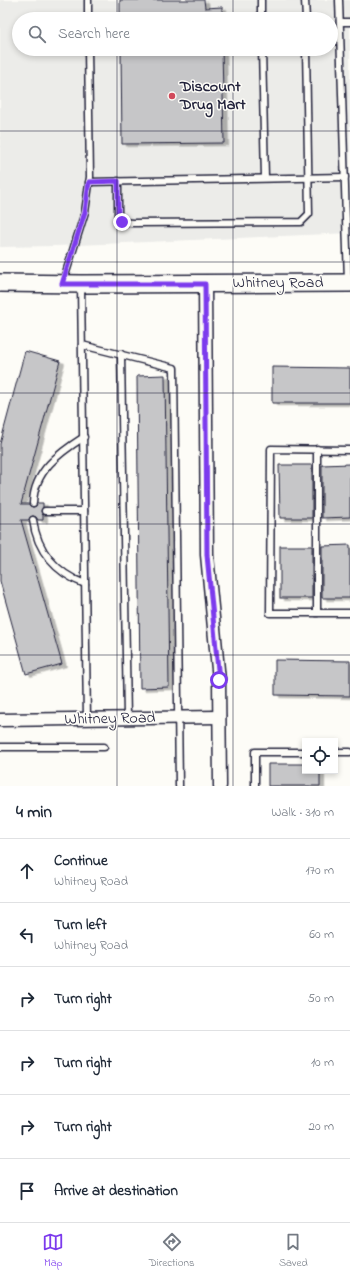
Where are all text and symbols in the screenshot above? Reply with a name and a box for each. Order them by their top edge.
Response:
search box [12,12,338,56]
icon: search [26,23,48,45]
text: Search here [58,23,130,45]
place label: Discount Drug Mart [179,75,246,118]
marker: Discount Drug Mart [167,91,177,101]
route end [113,213,131,231]
street label: Whitney Road [232,271,324,295]
route start [210,671,228,689]
street label: Whitney Road [64,706,156,732]
map controls [302,738,338,774]
button: locate [302,738,338,774]
text: 4 min [16,800,52,825]
text: Walk · 310 m [271,803,334,822]
text: Continue [54,850,108,872]
icon: ahead [16,860,38,882]
text: 170 m [306,861,334,880]
text: Whitney Road [54,872,128,891]
text: Turn left [54,914,107,936]
icon: left [16,924,38,946]
text: 60 m [309,925,334,944]
text: Whitney Road [54,936,128,955]
icon: right [16,988,38,1010]
text: Turn right [54,988,112,1010]
text: 50 m [308,989,334,1008]
icon: right [16,1052,38,1074]
text: Turn right [54,1052,112,1074]
text: 10 m [311,1053,334,1072]
icon: right [16,1116,38,1138]
text: Turn right [54,1116,112,1138]
text: 20 m [309,1117,334,1136]
icon: arrive [16,1180,38,1202]
text: Arrive at destination [54,1180,178,1202]
tab: Map [42,1231,64,1271]
tab: Directions [149,1231,195,1271]
tab: Saved [279,1231,308,1271]

